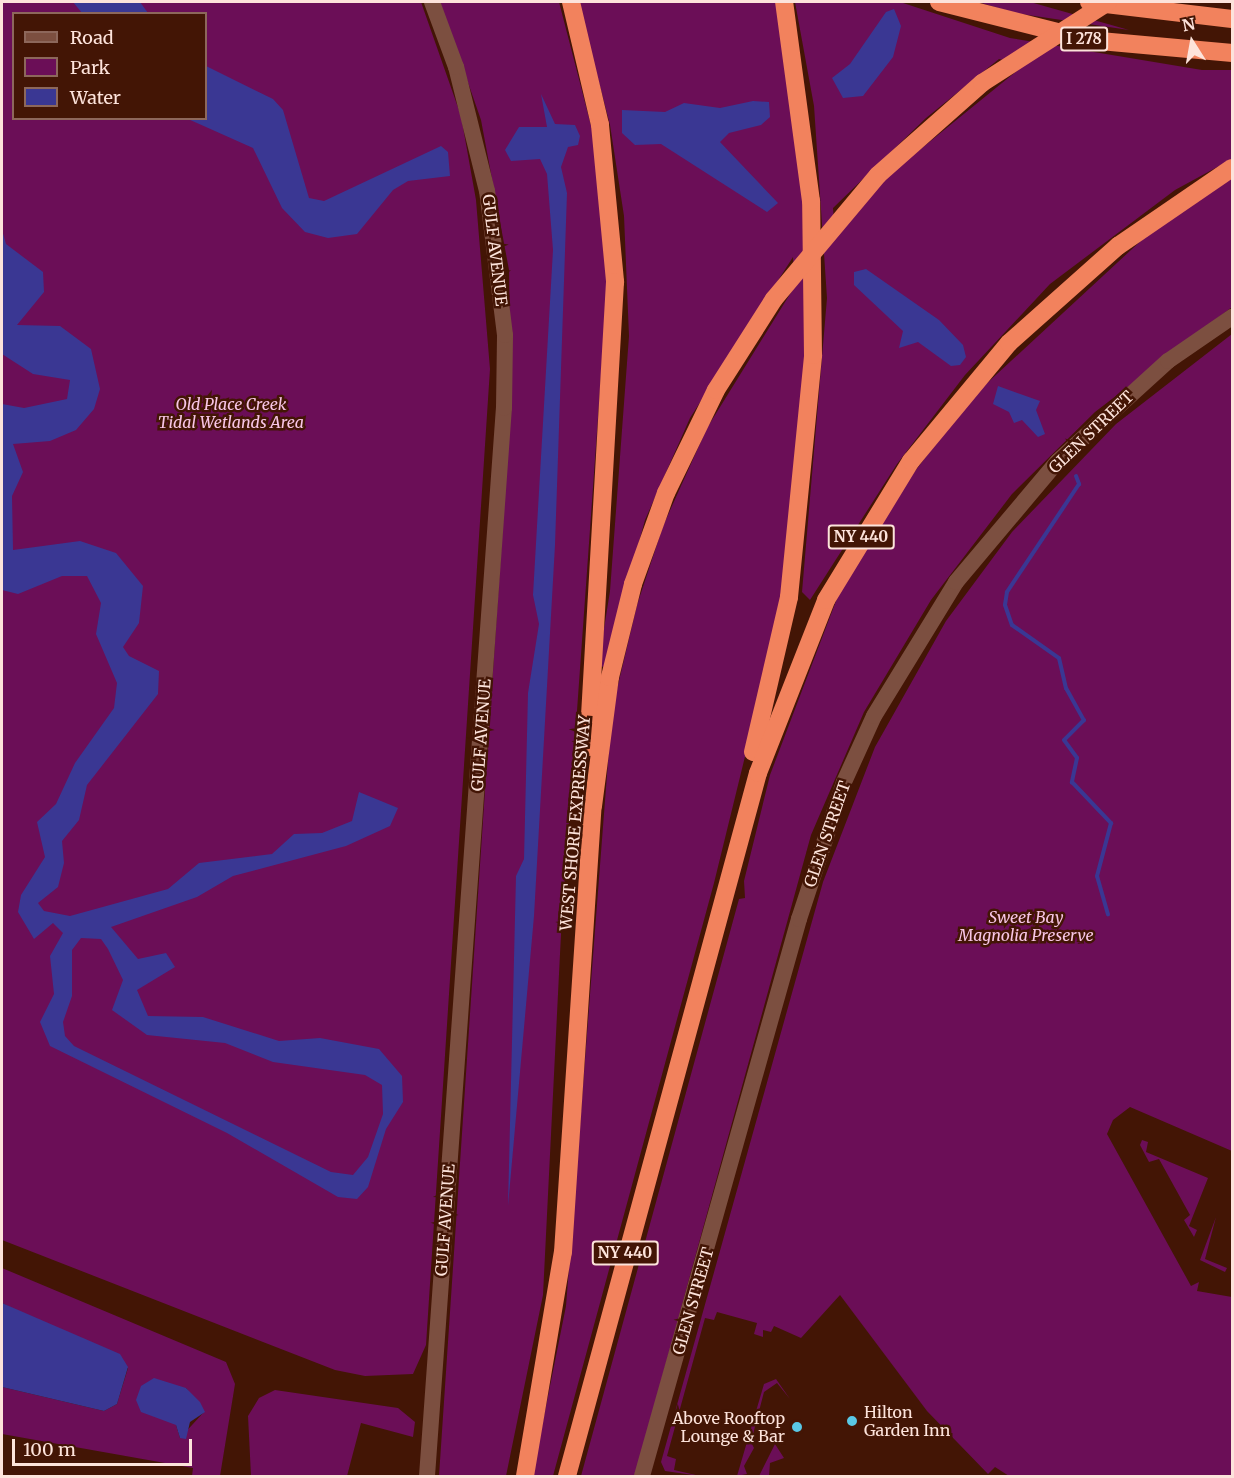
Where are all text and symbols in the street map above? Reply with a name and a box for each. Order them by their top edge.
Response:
legend [12,12,207,120]
north arrow [1162,12,1222,72]
text: N [1180,13,1197,35]
text: Road [70,26,114,49]
road number: I 278 [1060,27,1108,51]
text: Park [70,56,110,79]
text: Water [70,86,121,109]
street label: GULF AVENUE [479,193,511,307]
street label: GLEN STREET [1045,387,1137,477]
park label: Old Place Creek Tidal Wetlands Area [158,394,304,432]
road number: NY 440 [826,525,896,549]
street label: GULF AVENUE [468,678,494,792]
street label: WEST SHORE EXPRESSWAY [556,715,594,931]
street label: GLEN STREET [800,779,854,889]
park label: Sweet Bay Magnolia Preserve [958,907,1094,945]
street label: GULF AVENUE [432,1163,458,1277]
road number: NY 440 [590,1241,660,1265]
street label: GLEN STREET [669,1245,717,1357]
place label: Hilton Garden Inn [864,1402,950,1440]
place label: Above Rooftop Lounge & Bar [672,1408,785,1446]
marker: Hilton Garden Inn [845,1414,859,1428]
marker: Above Rooftop Lounge & Bar [790,1420,804,1434]
scale bar [15,1427,195,1465]
text: 100 m [23,1438,76,1461]

